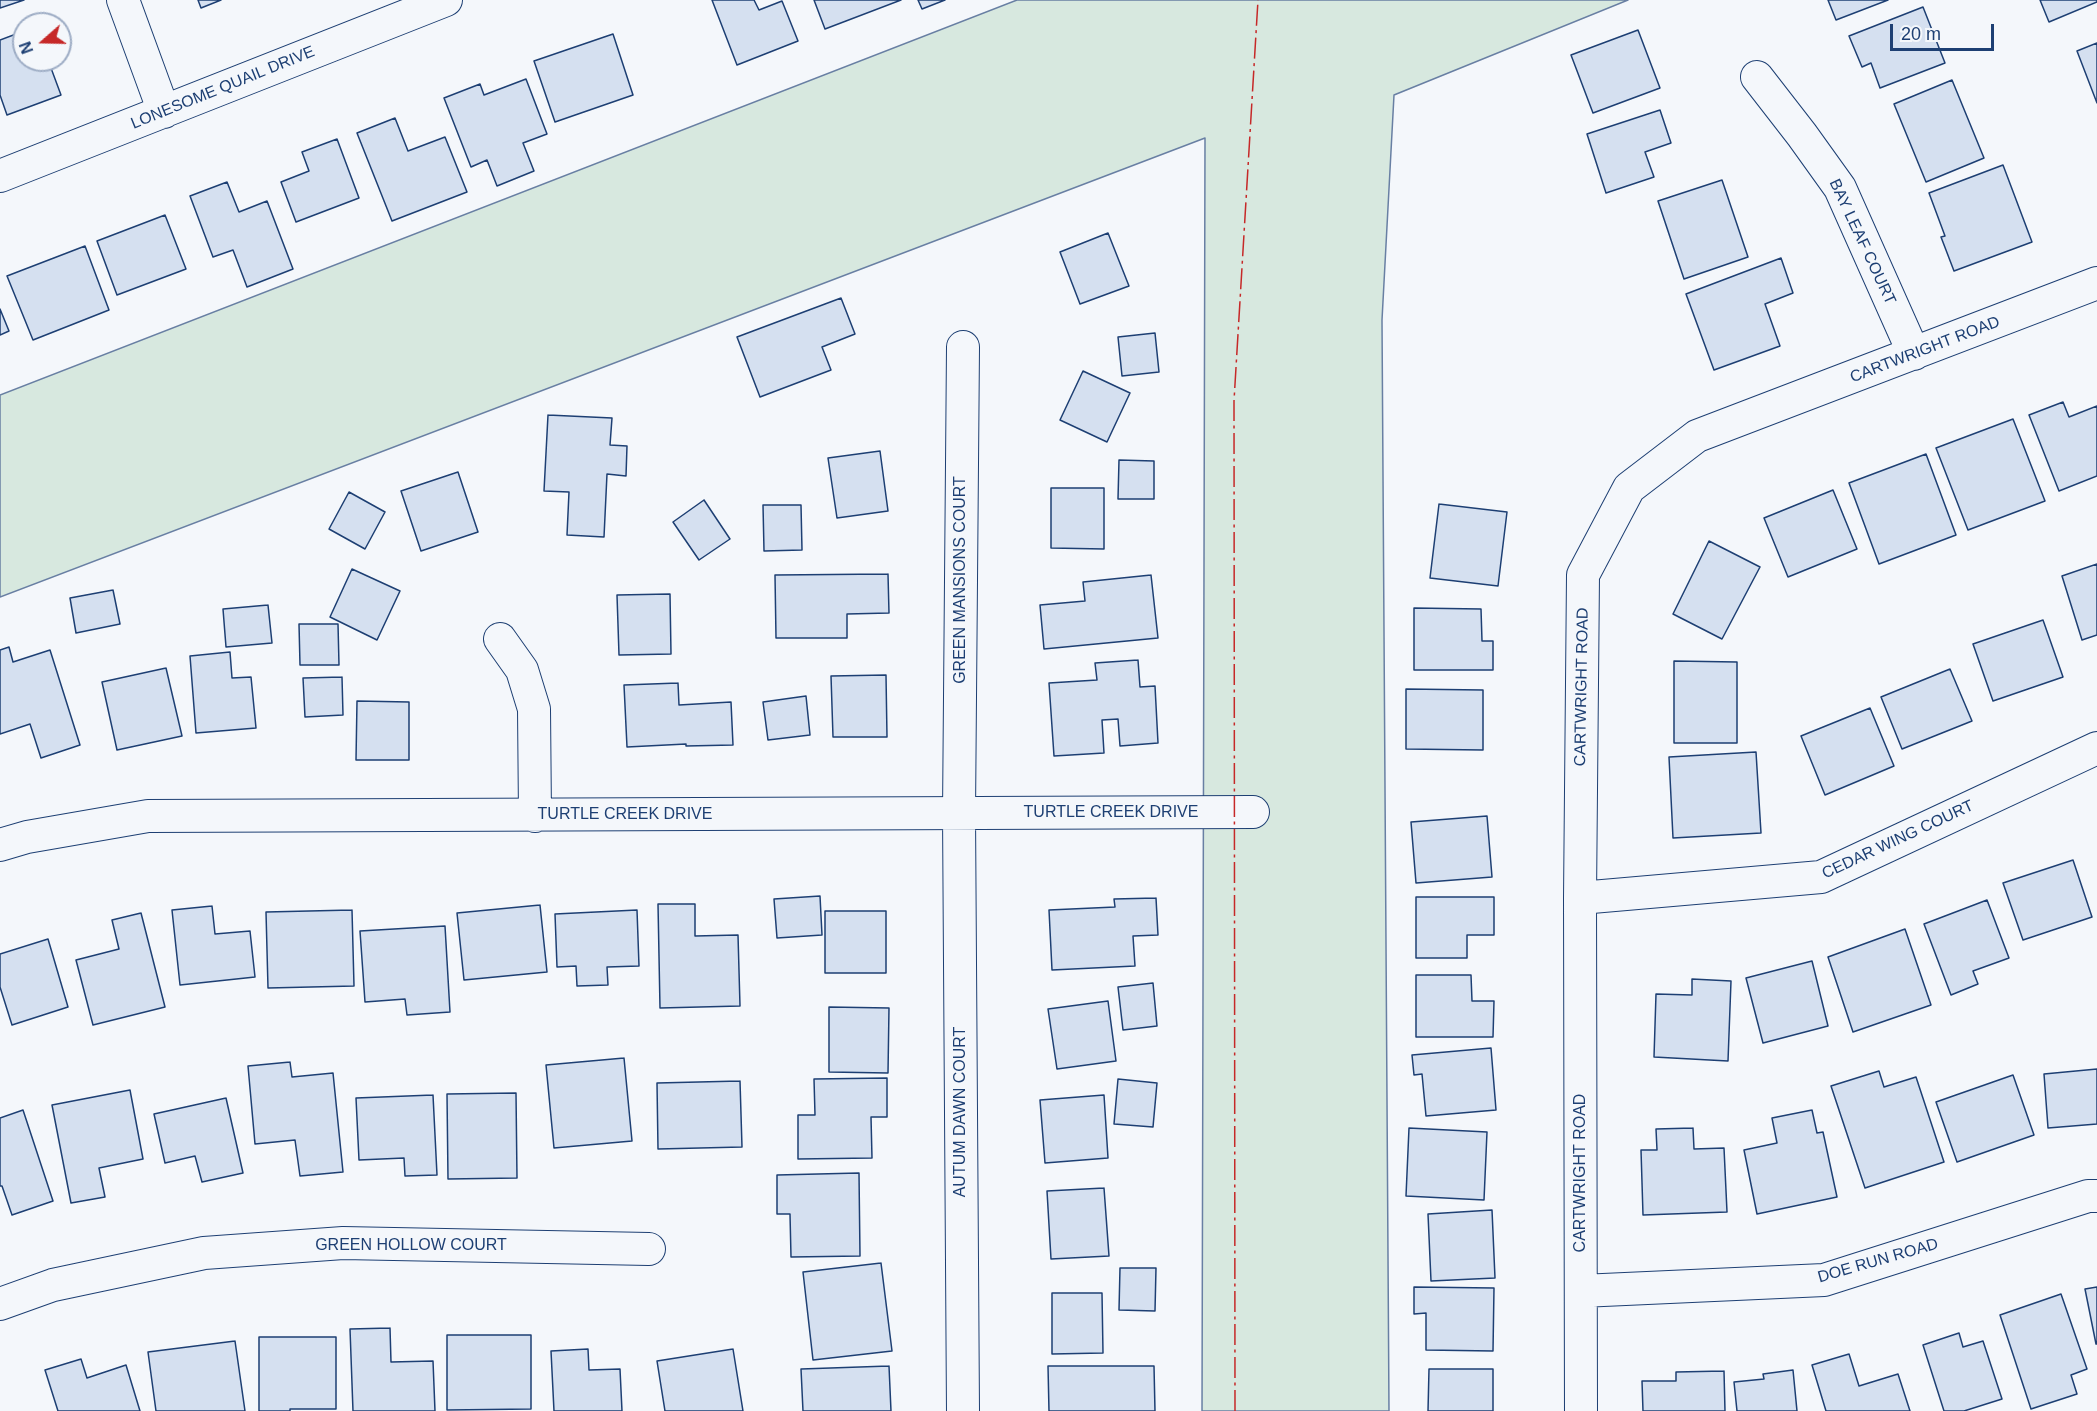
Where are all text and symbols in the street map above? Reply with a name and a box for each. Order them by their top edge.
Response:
north arrow [12,12,72,72]
scale bar [1893,12,1996,50]
text: 20 m [1901,24,1941,44]
text: N [17,39,36,56]
street label: LONESOME QUAIL DRIVE [128,42,318,134]
street label: BAY LEAF COURT [1824,176,1900,308]
street label: CARTWRIGHT ROAD [1847,313,2003,387]
street label: GREEN MANSIONS COURT [951,476,971,684]
street label: CARTWRIGHT ROAD [1571,607,1593,767]
street label: CEDAR WING COURT [1819,796,1977,884]
street label: TURTLE CREEK DRIVE [1024,803,1198,823]
street label: TURTLE CREEK DRIVE [538,805,712,825]
street label: AUTUM DAWN COURT [951,1027,971,1197]
street label: CARTWRIGHT ROAD [1571,1094,1591,1252]
street label: DOE RUN ROAD [1816,1235,1940,1287]
street label: GREEN HOLLOW COURT [315,1236,507,1256]

